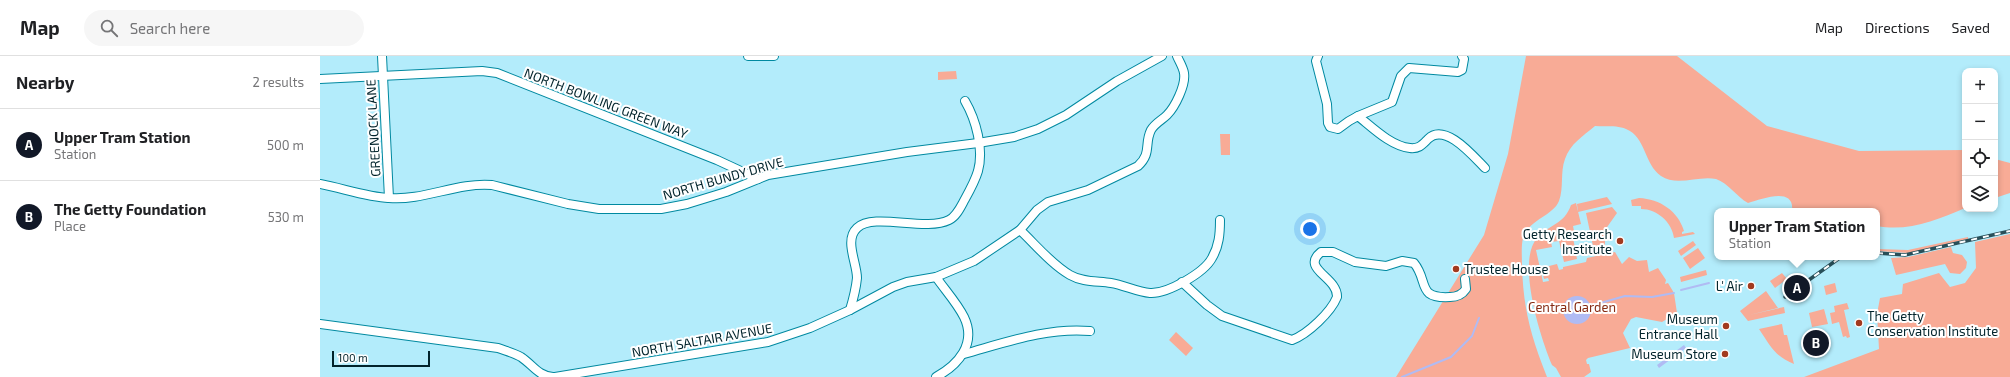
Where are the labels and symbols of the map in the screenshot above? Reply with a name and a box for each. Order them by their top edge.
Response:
street label: NORTH BOWLING GREEN WAY [522,64,691,142]
street label: GREENOCK LANE [362,79,384,177]
street label: NORTH BUNDY DRIVE [661,153,785,203]
your location [1300,219,1320,239]
place label: Getty Research Institute [1523,226,1612,257]
marker: Getty Research Institute [1615,236,1625,246]
place label: Trustee House [1464,261,1548,277]
marker: Trustee House [1451,264,1461,274]
pin: A [1784,273,1810,303]
place label: L' Air [1716,278,1743,294]
marker: L' Air [1746,281,1756,291]
park label: Central Garden [1528,299,1616,315]
place label: The Getty Conservation Institute [1867,308,1998,339]
place label: Museum Entrance Hall [1639,311,1718,342]
marker: The Getty Conservation Institute [1854,318,1864,328]
street label: NORTH SALTAIR AVENUE [630,320,774,360]
marker: Museum Entrance Hall [1721,321,1731,331]
pin: B [1803,328,1829,358]
place label: Museum Store [1631,346,1717,362]
scale bar [332,349,430,368]
marker: Museum Store [1720,349,1730,359]

